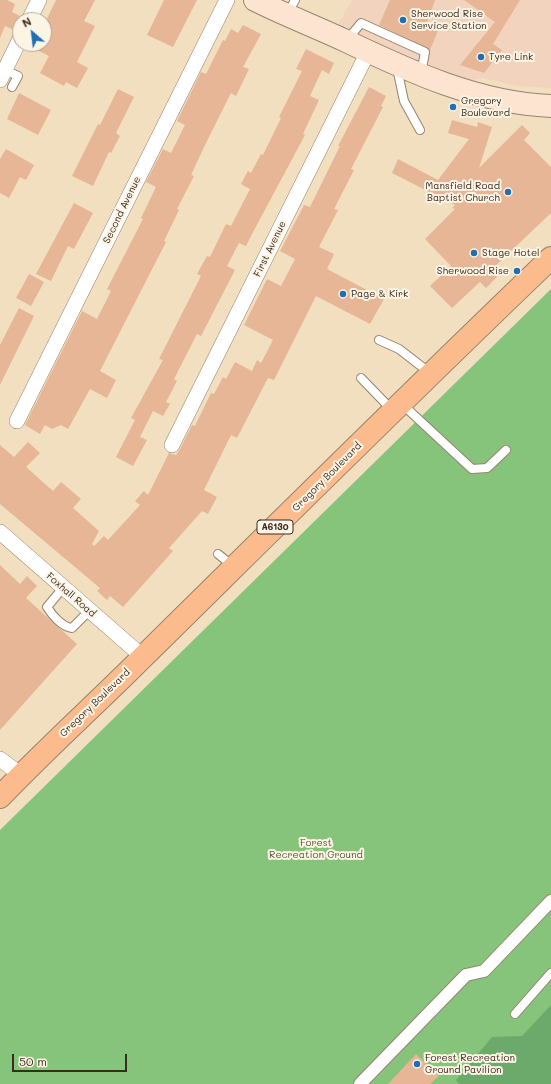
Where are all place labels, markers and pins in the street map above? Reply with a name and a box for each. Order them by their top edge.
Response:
place label: Sherwood Rise Service Station [411,8,487,32]
marker: Sherwood Rise Service Station [398,15,408,25]
place label: Tyre Link [489,51,533,63]
marker: Tyre Link [476,52,486,62]
place label: Gregory Boulevard [461,95,510,118]
marker: Gregory Boulevard [448,102,458,112]
place label: Mansfield Road Baptist Church [425,180,500,204]
marker: Mansfield Road Baptist Church [503,187,513,197]
place label: Stage Hotel [482,247,540,259]
marker: Stage Hotel [469,248,479,258]
place label: Sherwood Rise [437,265,509,277]
marker: Sherwood Rise [512,266,522,276]
place label: Page & Kirk [351,288,408,300]
marker: Page & Kirk [338,289,348,299]
place label: Forest Recreation Ground Pavilion [425,1052,515,1076]
marker: Forest Recreation Ground Pavilion [412,1059,422,1069]

